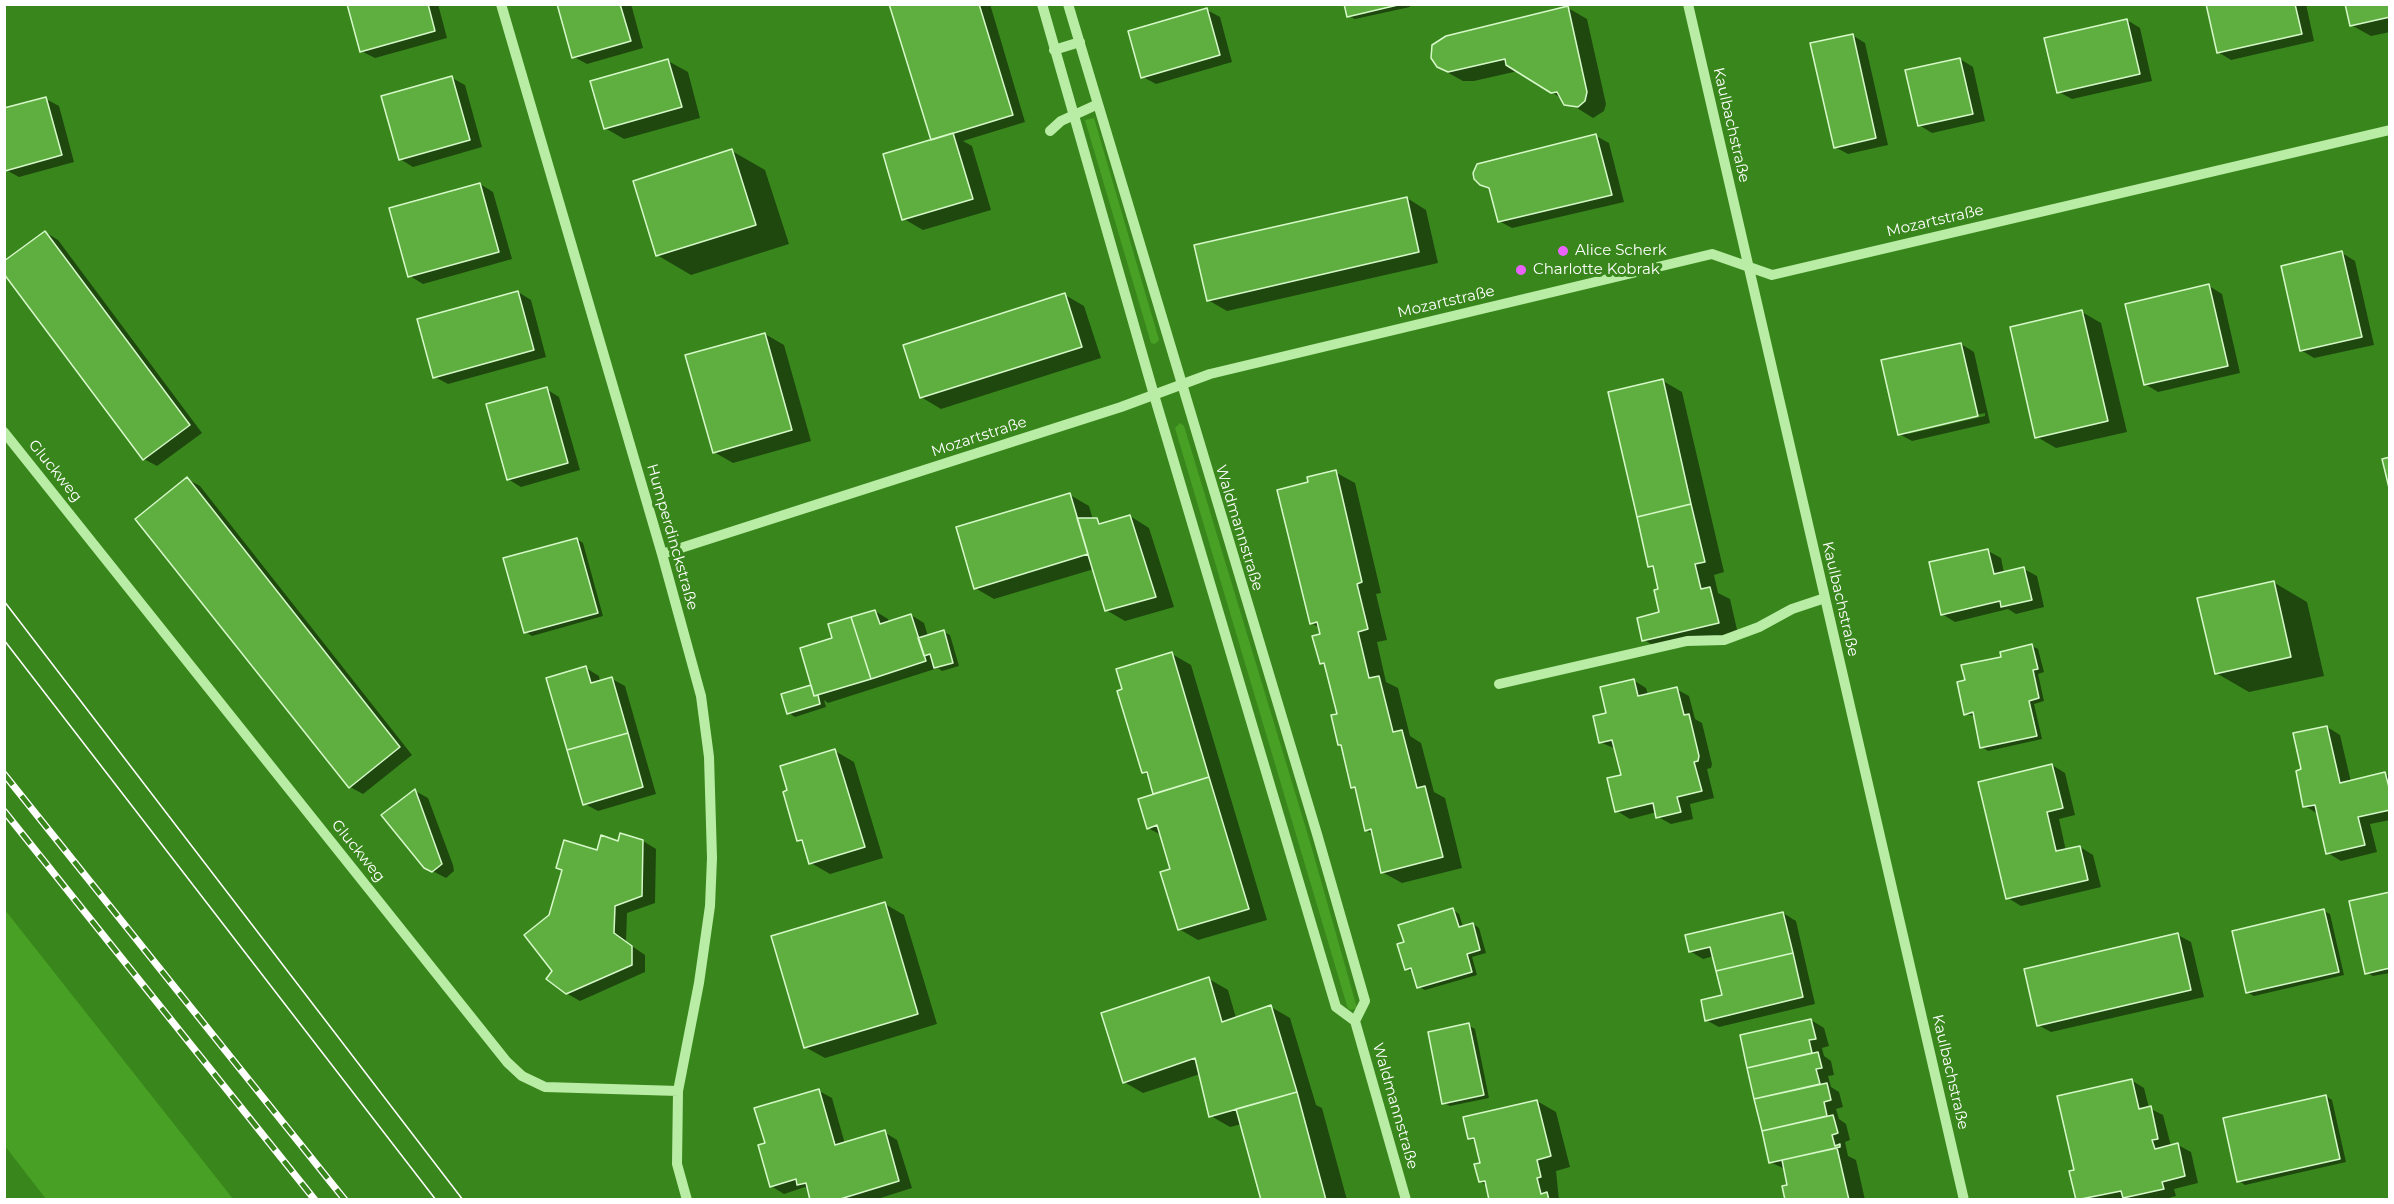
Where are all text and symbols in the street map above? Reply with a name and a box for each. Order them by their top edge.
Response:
street label: Kaulbachstraße [1709,66,1753,184]
street label: Mozartstraße [1885,201,1985,241]
place label: Alice Scherk [1575,242,1667,260]
marker: Alice Scherk [1556,244,1570,258]
place label: Charlotte Kobrak [1533,261,1660,279]
marker: Charlotte Kobrak [1514,263,1528,277]
street label: Mozartstraße [1396,282,1496,322]
street label: Mozartstraße [929,413,1029,461]
street label: Gluckweg [24,436,86,506]
street label: Humperdinckstraße [642,462,702,612]
street label: Waldmannstraße [1211,463,1267,593]
street label: Kaulbachstraße [1818,540,1862,658]
street label: Gluckweg [327,816,389,886]
street label: Kaulbachstraße [1928,1013,1972,1131]
street label: Waldmannstraße [1368,1041,1422,1171]

